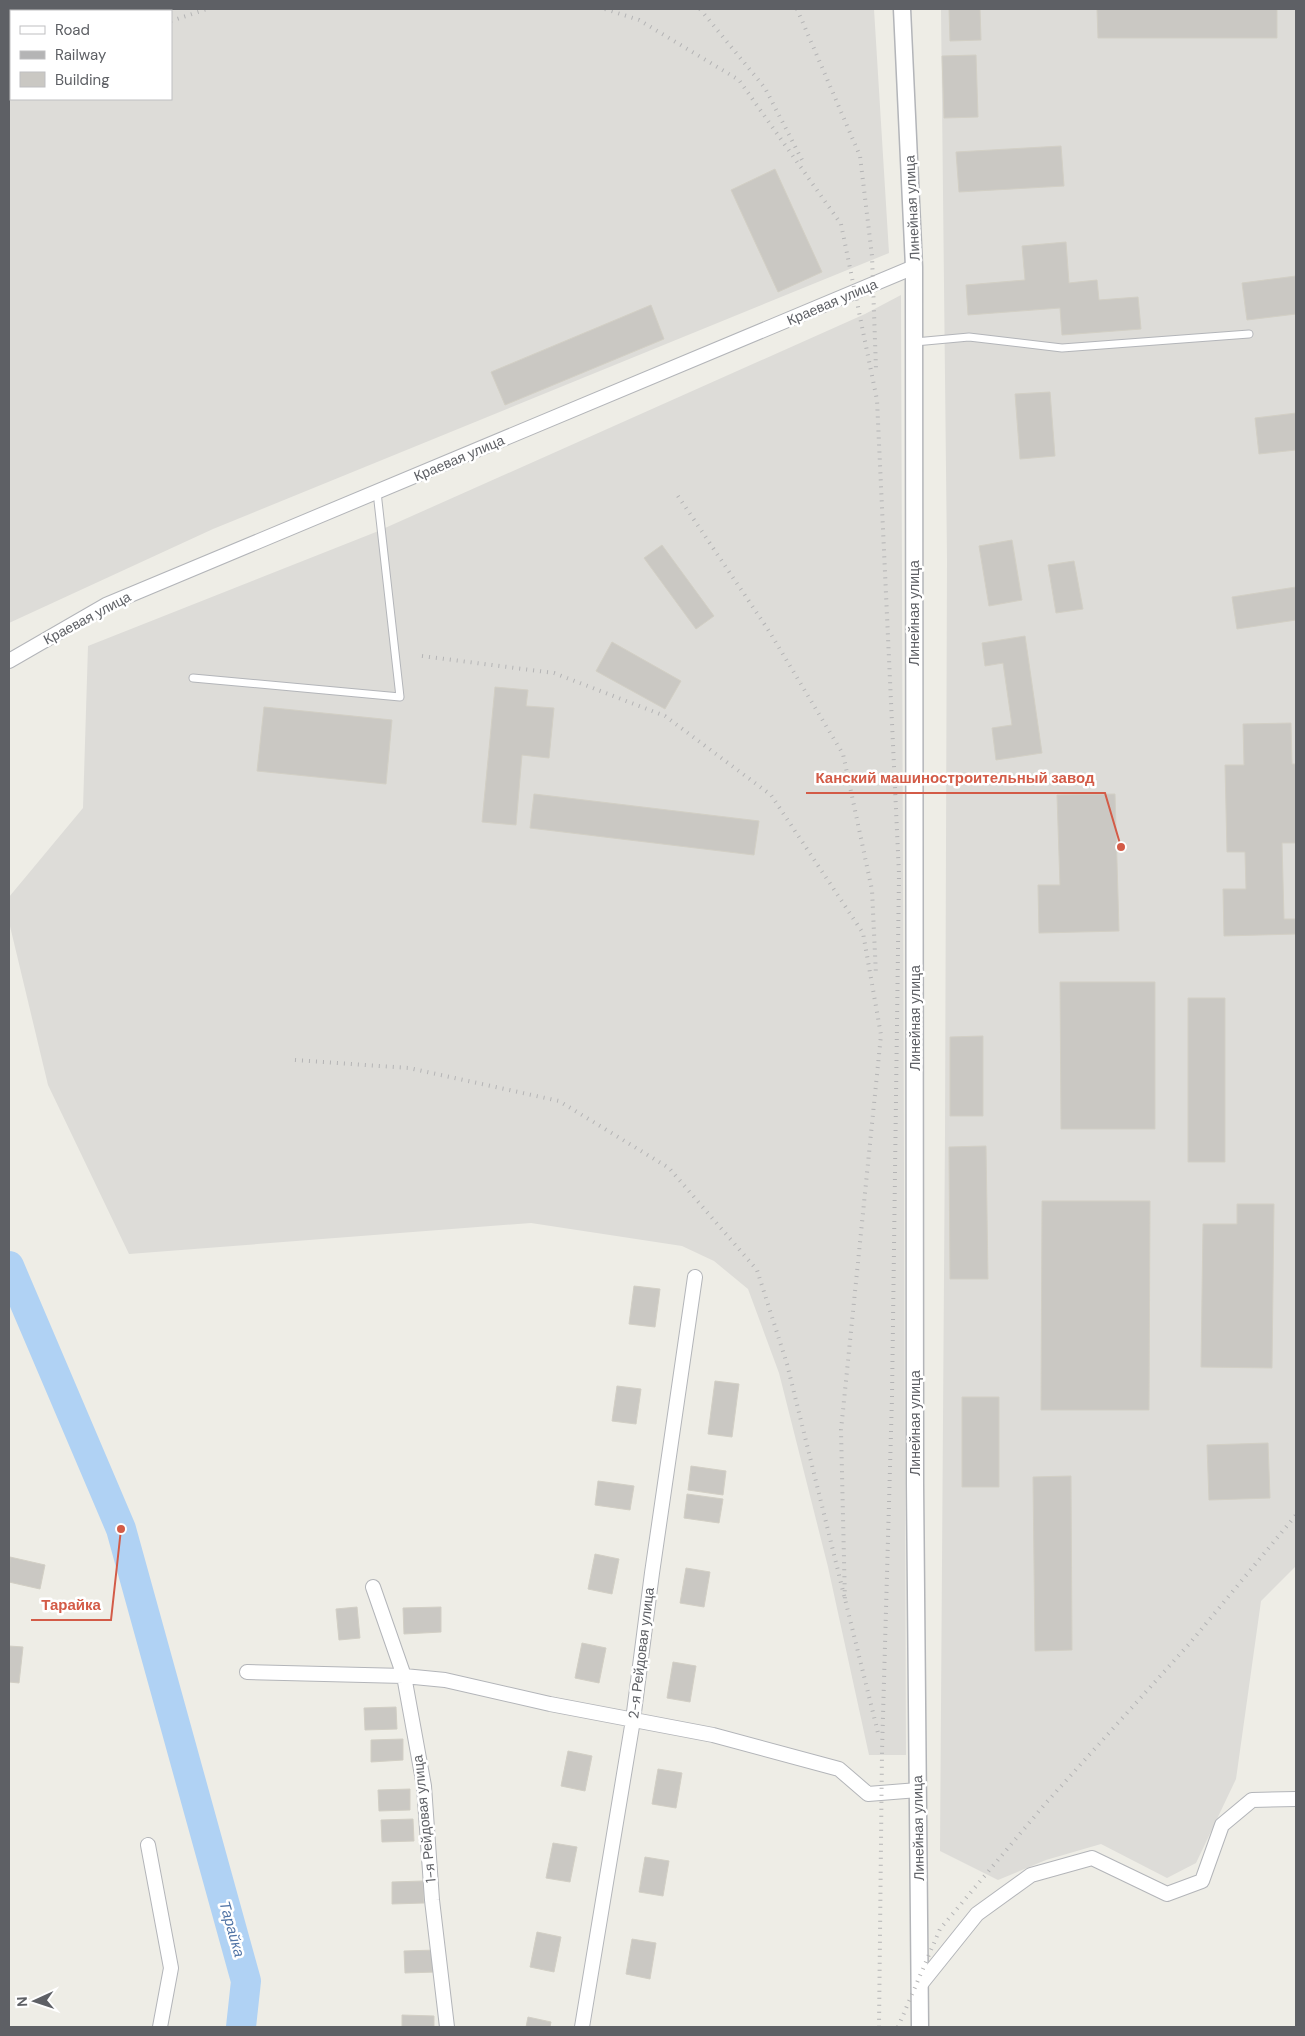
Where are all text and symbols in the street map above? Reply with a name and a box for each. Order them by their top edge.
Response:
legend [10,10,172,100]
text: Road [55,20,90,40]
text: Railway [55,45,107,65]
text: Building [55,70,110,90]
street label: Линейная улица [900,155,924,261]
street label: Краевая улица [784,275,880,329]
street label: Краевая улица [411,431,507,485]
street label: Линейная улица [905,560,923,666]
street label: Краевая улица [40,587,134,649]
callout: Канский машиностроительный завод [806,763,1105,793]
text: Канский машиностроительный завод [816,768,1095,788]
street label: Линейная улица [906,965,924,1071]
street label: Линейная улица [906,1370,924,1476]
street label: 2-я Рейдовая улица [624,1586,658,1720]
callout: Тарайка [31,1590,111,1620]
text: Тарайка [41,1595,102,1615]
street label: 1-я Рейдовая улица [408,1754,440,1884]
street label: Линейная улица [908,1775,928,1881]
water label: Тарайка [214,1899,250,1959]
north arrow [10,1976,60,2026]
text: N [13,1996,31,2007]

